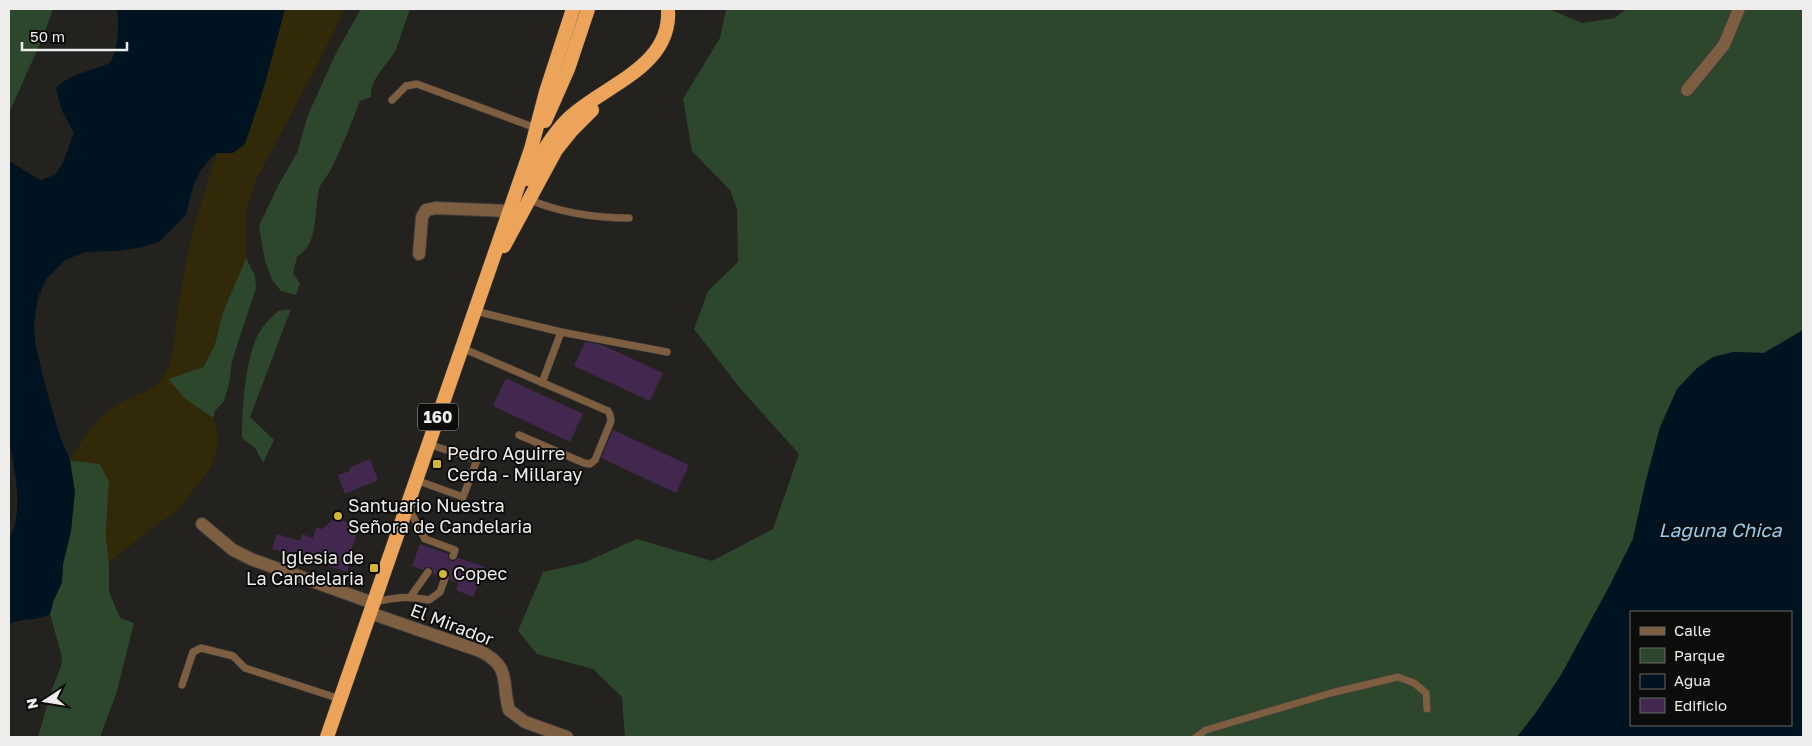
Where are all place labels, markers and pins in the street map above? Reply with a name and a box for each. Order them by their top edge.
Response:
place label: Pedro Aguirre Cerda - Millaray [447,442,582,485]
marker: Pedro Aguirre Cerda - Millaray [431,458,443,470]
place label: Santuario Nuestra Señora de Candelaria [348,494,532,537]
marker: Santuario Nuestra Señora de Candelaria [332,510,344,522]
place label: Iglesia de La Candelaria [246,546,364,589]
marker: Iglesia de La Candelaria [368,562,380,574]
place label: Copec [453,562,508,584]
marker: Copec [437,568,449,580]

